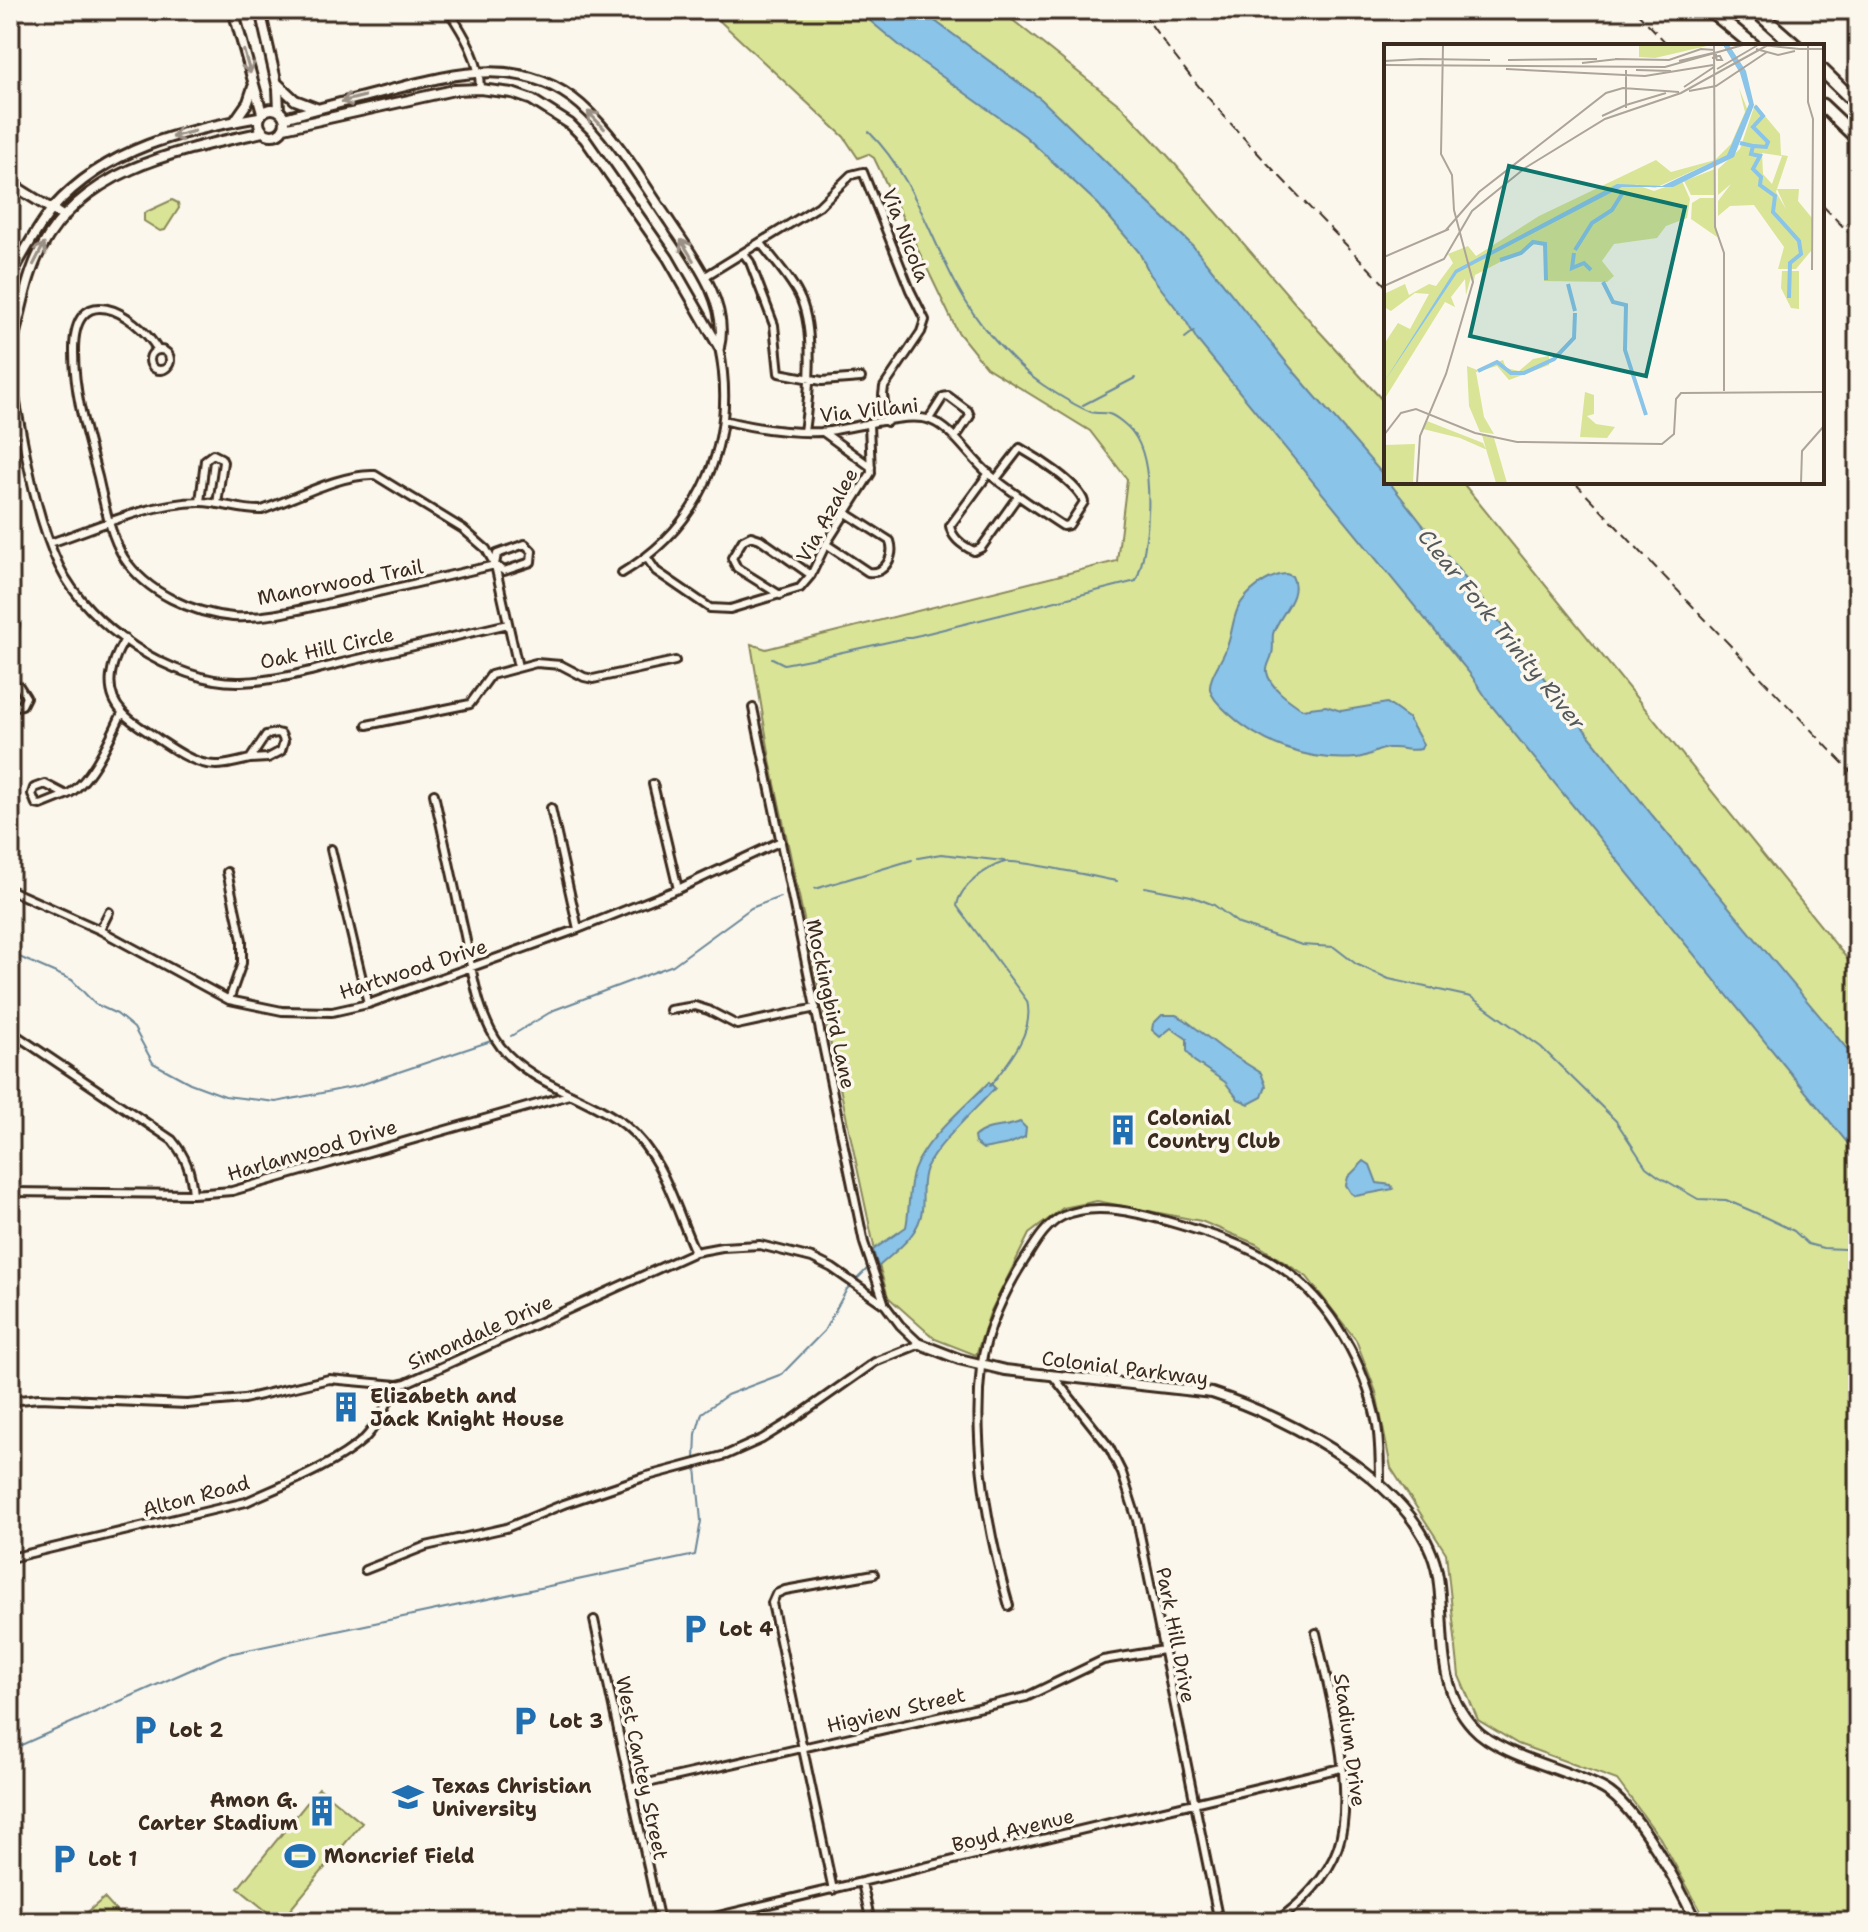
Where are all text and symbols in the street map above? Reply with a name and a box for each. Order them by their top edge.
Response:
inset map [1384,44,1824,484]
one-way arrow [240,48,255,74]
one-way arrow [341,93,366,108]
one-way arrow [586,110,605,130]
one-way arrow [171,128,197,143]
street label: Via Nicola [876,184,936,286]
one-way arrow [679,239,695,262]
one-way arrow [32,242,48,266]
street label: Via Villani [818,392,920,428]
street label: Via Azalee [790,463,864,567]
water label: Clear Fork Trinity River [1411,523,1592,736]
street label: Manorwood Trail [255,553,425,611]
street label: Oak Hill Circle [258,621,396,675]
street label: Mockingbird Lane [800,917,862,1091]
street label: Hartwood Drive [336,933,490,1005]
place label: Colonial Country Club [1147,1105,1280,1154]
street label: Harlanwood Drive [224,1113,400,1187]
building icon: Colonial Country Club [1106,1113,1140,1147]
street label: Simondale Drive [403,1288,557,1376]
street label: Colonial Parkway [1040,1345,1210,1391]
place label: Elizabeth and Jack Knight House [370,1383,564,1432]
building icon: Elizabeth and Jack Knight House [329,1390,363,1424]
street label: Alton Road [140,1469,253,1523]
street label: Park Hill Drive [1150,1565,1202,1705]
parking icon: Lot 4 [678,1612,712,1646]
place label: Lot 4 [719,1616,773,1642]
street label: Stadium Drive [1328,1672,1372,1808]
street label: West Cantey Street [610,1674,674,1862]
street label: Higview Street [824,1681,968,1739]
parking icon: Lot 3 [508,1704,542,1738]
place label: Lot 3 [549,1708,603,1734]
parking icon: Lot 2 [128,1713,162,1747]
place label: Lot 2 [169,1717,223,1743]
place label: Texas Christian University [432,1773,592,1822]
school or university icon: Texas Christian University [391,1780,425,1814]
place label: Amon G. Carter Stadium [138,1787,298,1836]
building icon: Amon G. Carter Stadium [305,1794,339,1828]
street label: Boyd Avenue [949,1802,1077,1858]
sports icon: Moncrief Field [283,1839,317,1873]
parking icon: Lot 1 [47,1842,81,1876]
place label: Moncrief Field [324,1843,475,1869]
place label: Lot 1 [88,1846,137,1872]

